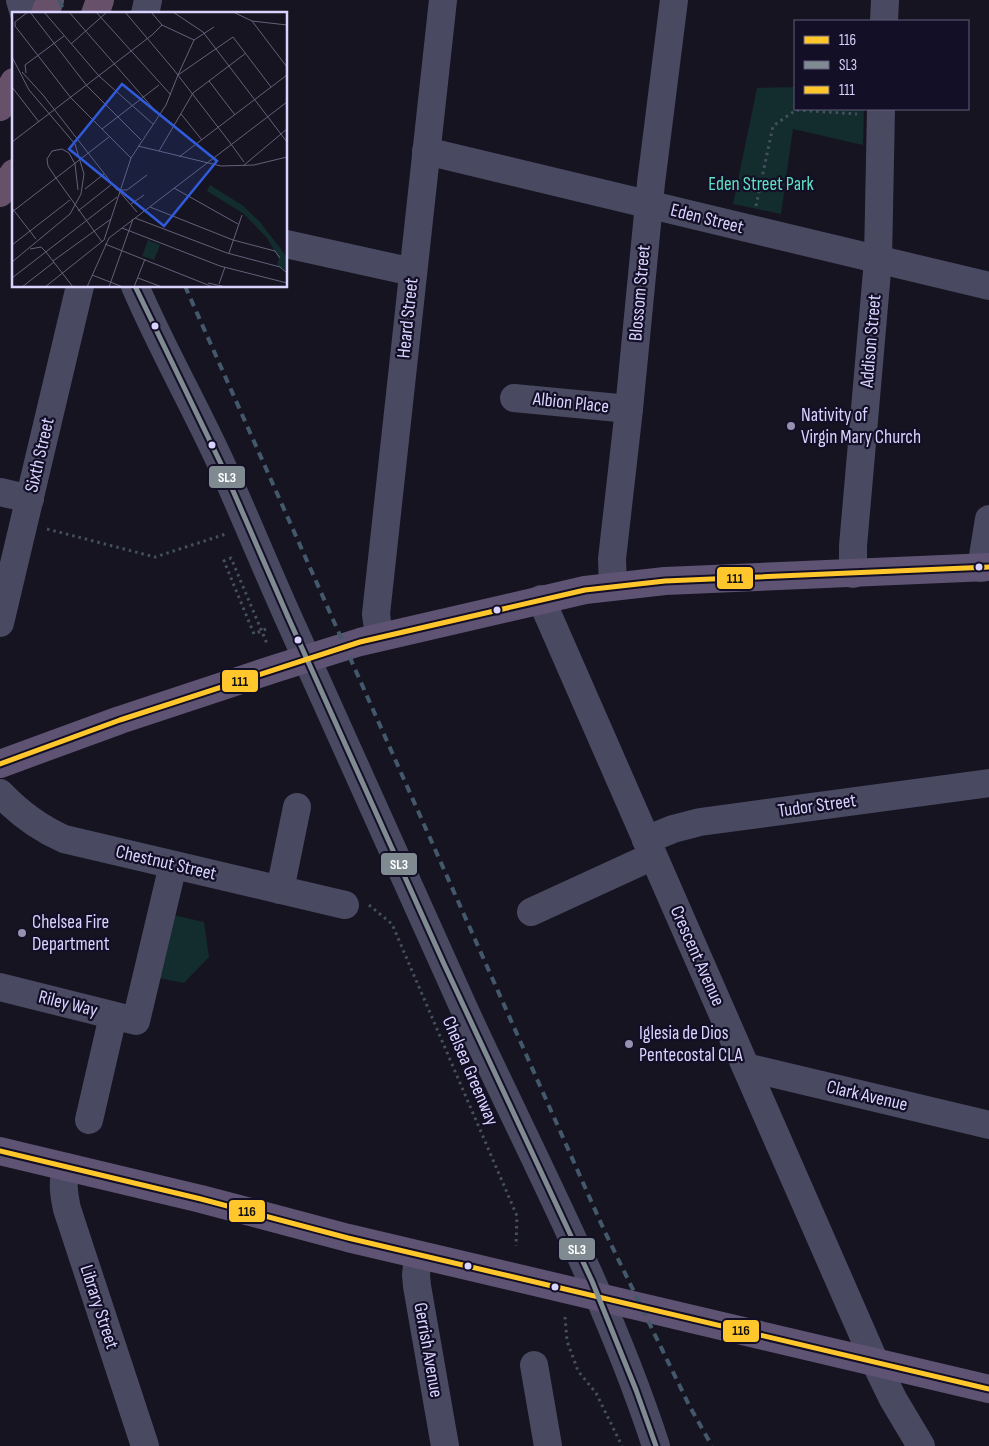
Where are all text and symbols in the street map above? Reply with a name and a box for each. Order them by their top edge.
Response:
inset map [12,12,288,288]
legend [794,20,969,110]
text: 116 [839,31,856,50]
text: SL3 [839,56,857,75]
text: 111 [839,81,856,100]
park label: Eden Street Park [708,173,814,196]
street label: Eden Street [668,199,746,239]
street label: Blossom Street [624,244,656,342]
street label: Heard Street [392,276,424,359]
street label: Addison Street [855,293,887,389]
unlabelled marker [150,321,160,331]
street label: Albion Place [531,387,610,418]
place label: Nativity of Virgin Mary Church [801,404,921,449]
street label: Sixth Street [20,415,60,494]
marker: Nativity of Virgin Mary Church [785,420,797,432]
unlabelled marker [207,440,217,450]
line badge: SL3 [208,465,246,489]
text: SL3 [218,469,236,486]
unlabelled marker [974,562,984,572]
line badge: 111 [716,566,754,590]
text: 111 [727,570,744,587]
unlabelled marker [492,605,502,615]
unlabelled marker [293,635,303,645]
line badge: 111 [221,669,259,693]
text: 111 [232,673,249,690]
street label: Tudor Street [776,789,858,823]
street label: Chestnut Street [113,840,219,886]
line badge: SL3 [380,852,418,876]
text: SL3 [390,856,408,873]
street label: Crescent Avenue [665,902,729,1010]
place label: Chelsea Fire Department [32,911,110,956]
marker: Chelsea Fire Department [16,927,28,939]
street label: Riley Way [36,986,101,1023]
street label: Chelsea Greenway [437,1013,504,1130]
place label: Iglesia de Dios Pentecostal CLA [639,1022,743,1067]
marker: Iglesia de Dios Pentecostal CLA [623,1038,635,1050]
street label: Clark Avenue [824,1076,910,1116]
line badge: 116 [228,1199,266,1223]
text: 116 [238,1203,256,1220]
line badge: SL3 [558,1237,596,1261]
text: SL3 [568,1241,586,1258]
unlabelled marker [463,1261,473,1271]
street label: Library Street [75,1262,123,1352]
unlabelled marker [550,1282,560,1292]
street label: Gerrish Avenue [408,1301,448,1399]
line badge: 116 [722,1319,760,1343]
text: 116 [732,1322,750,1339]

